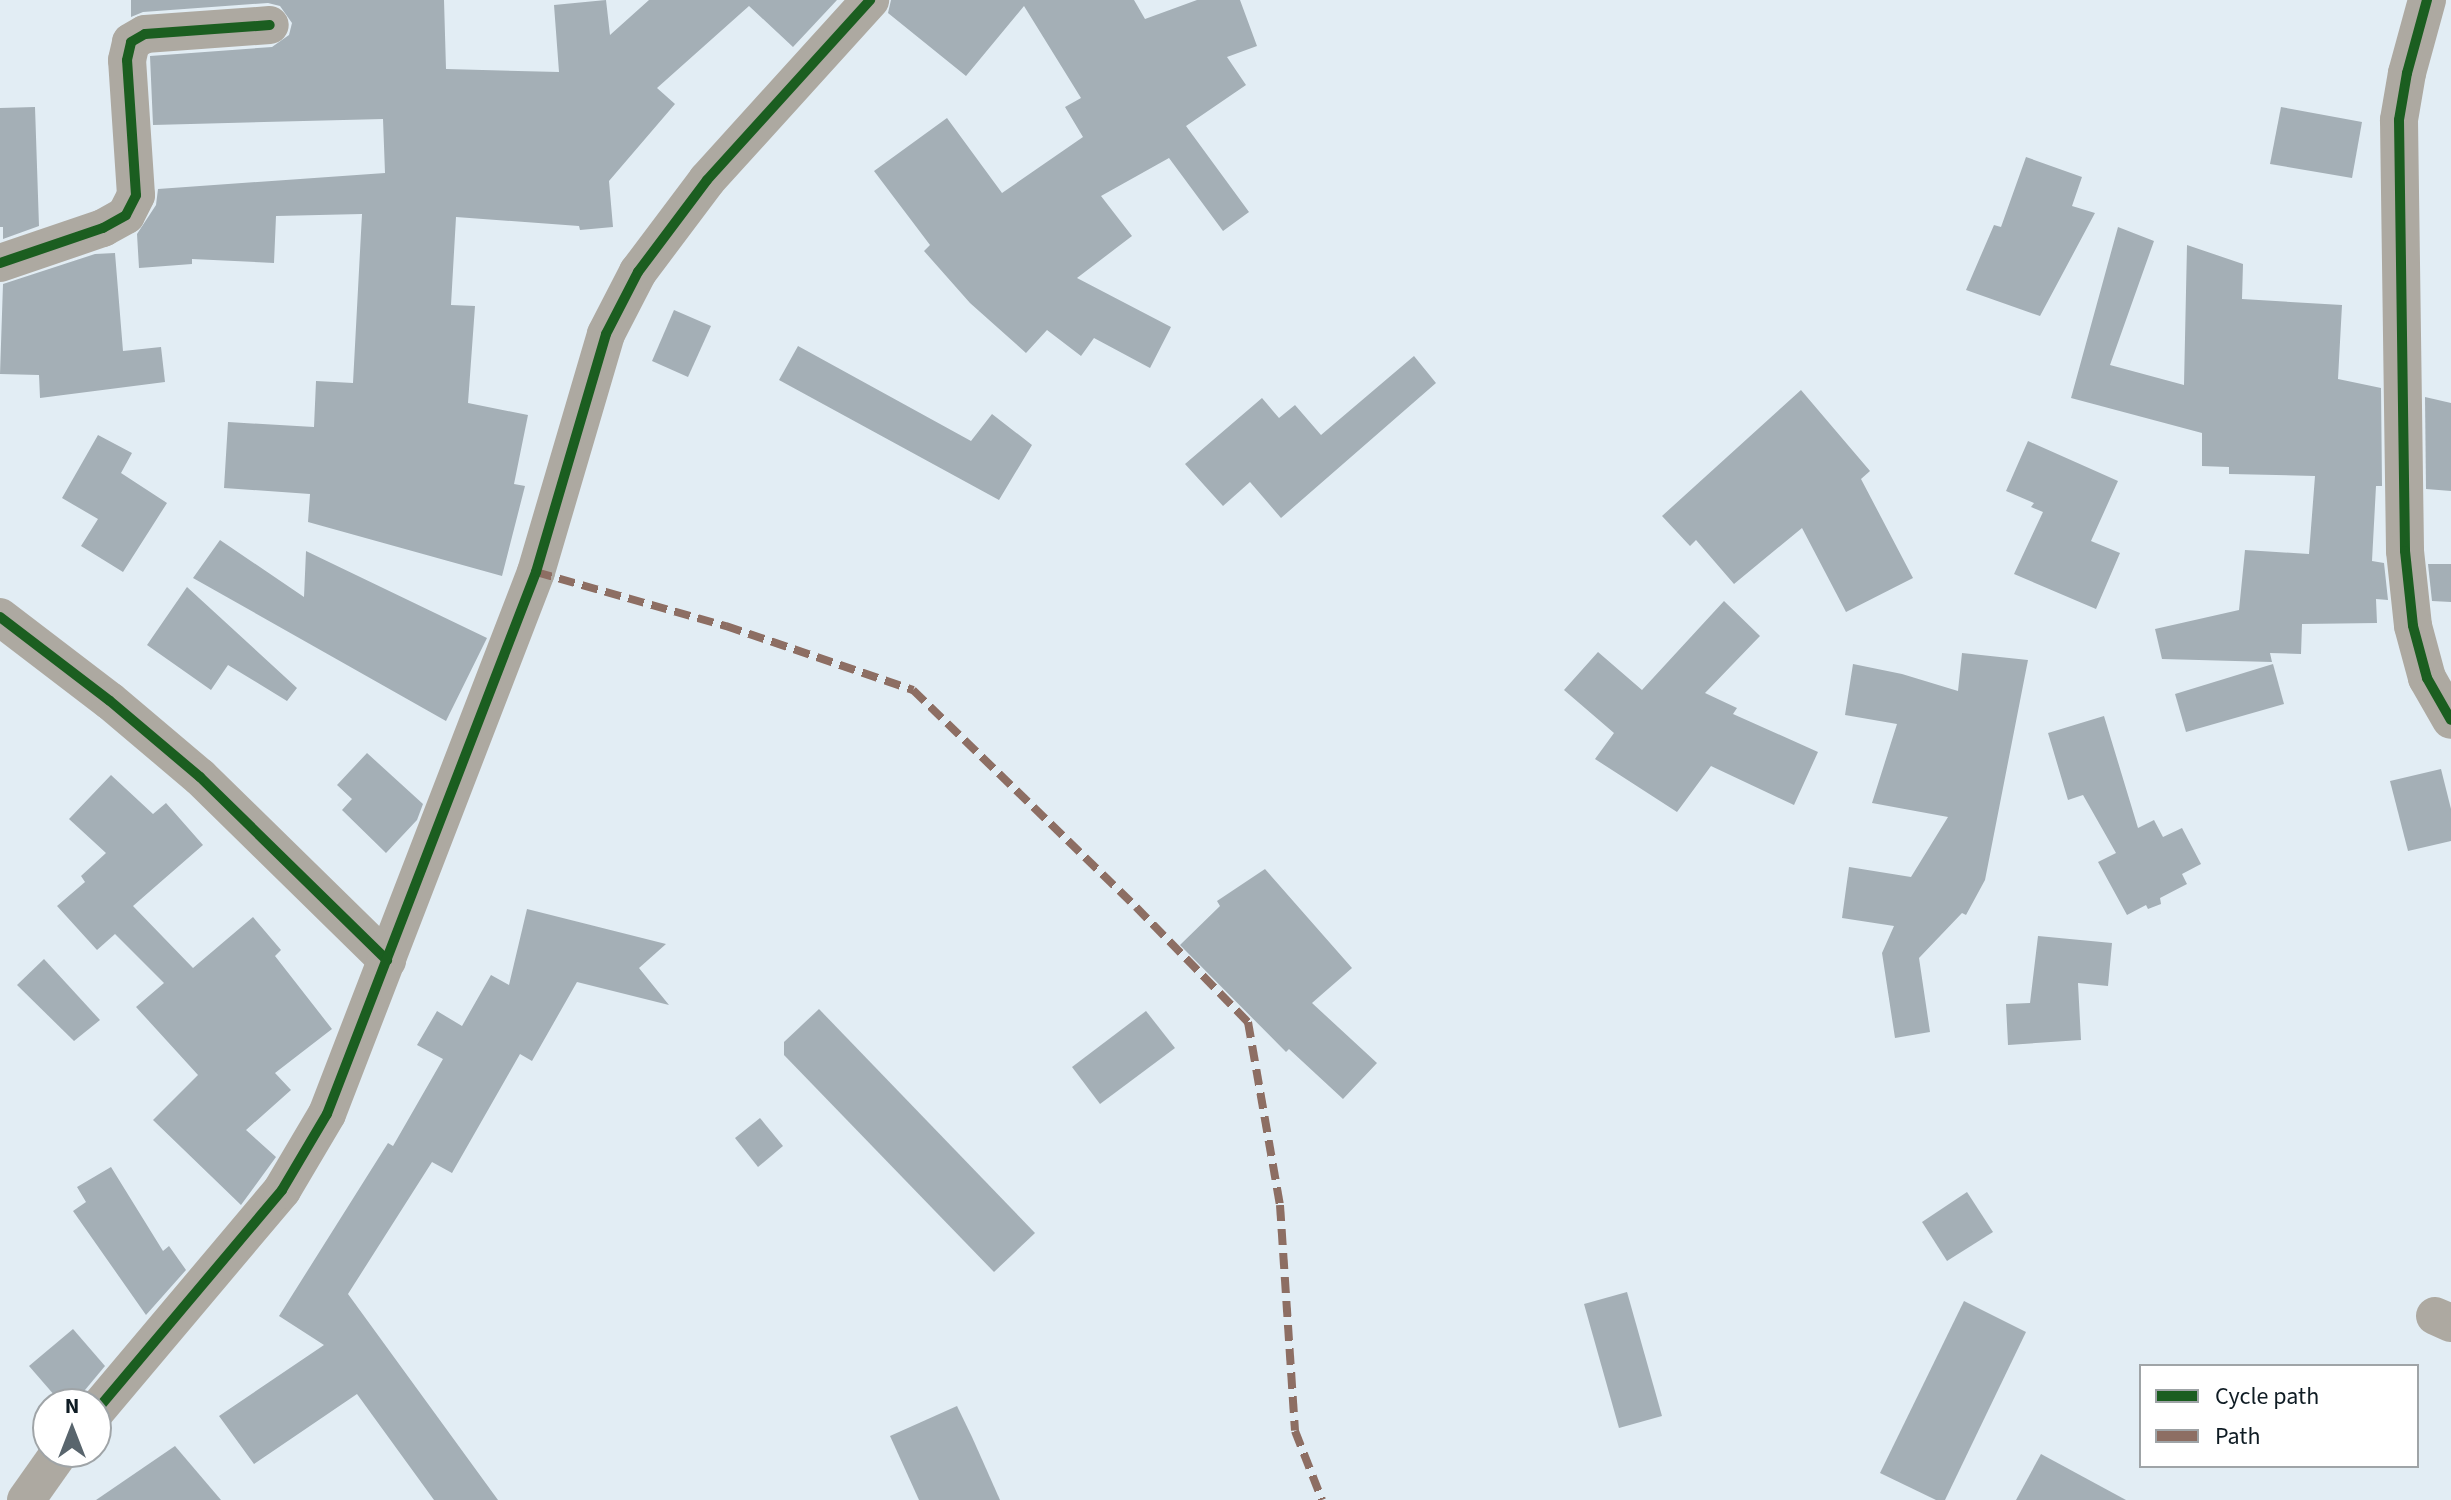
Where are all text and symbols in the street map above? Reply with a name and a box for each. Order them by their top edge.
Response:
legend [2139,1364,2419,1468]
text: Cycle path [2215,1379,2319,1414]
north arrow [32,1388,112,1468]
text: N [65,1390,79,1422]
text: Path [2215,1419,2261,1454]

